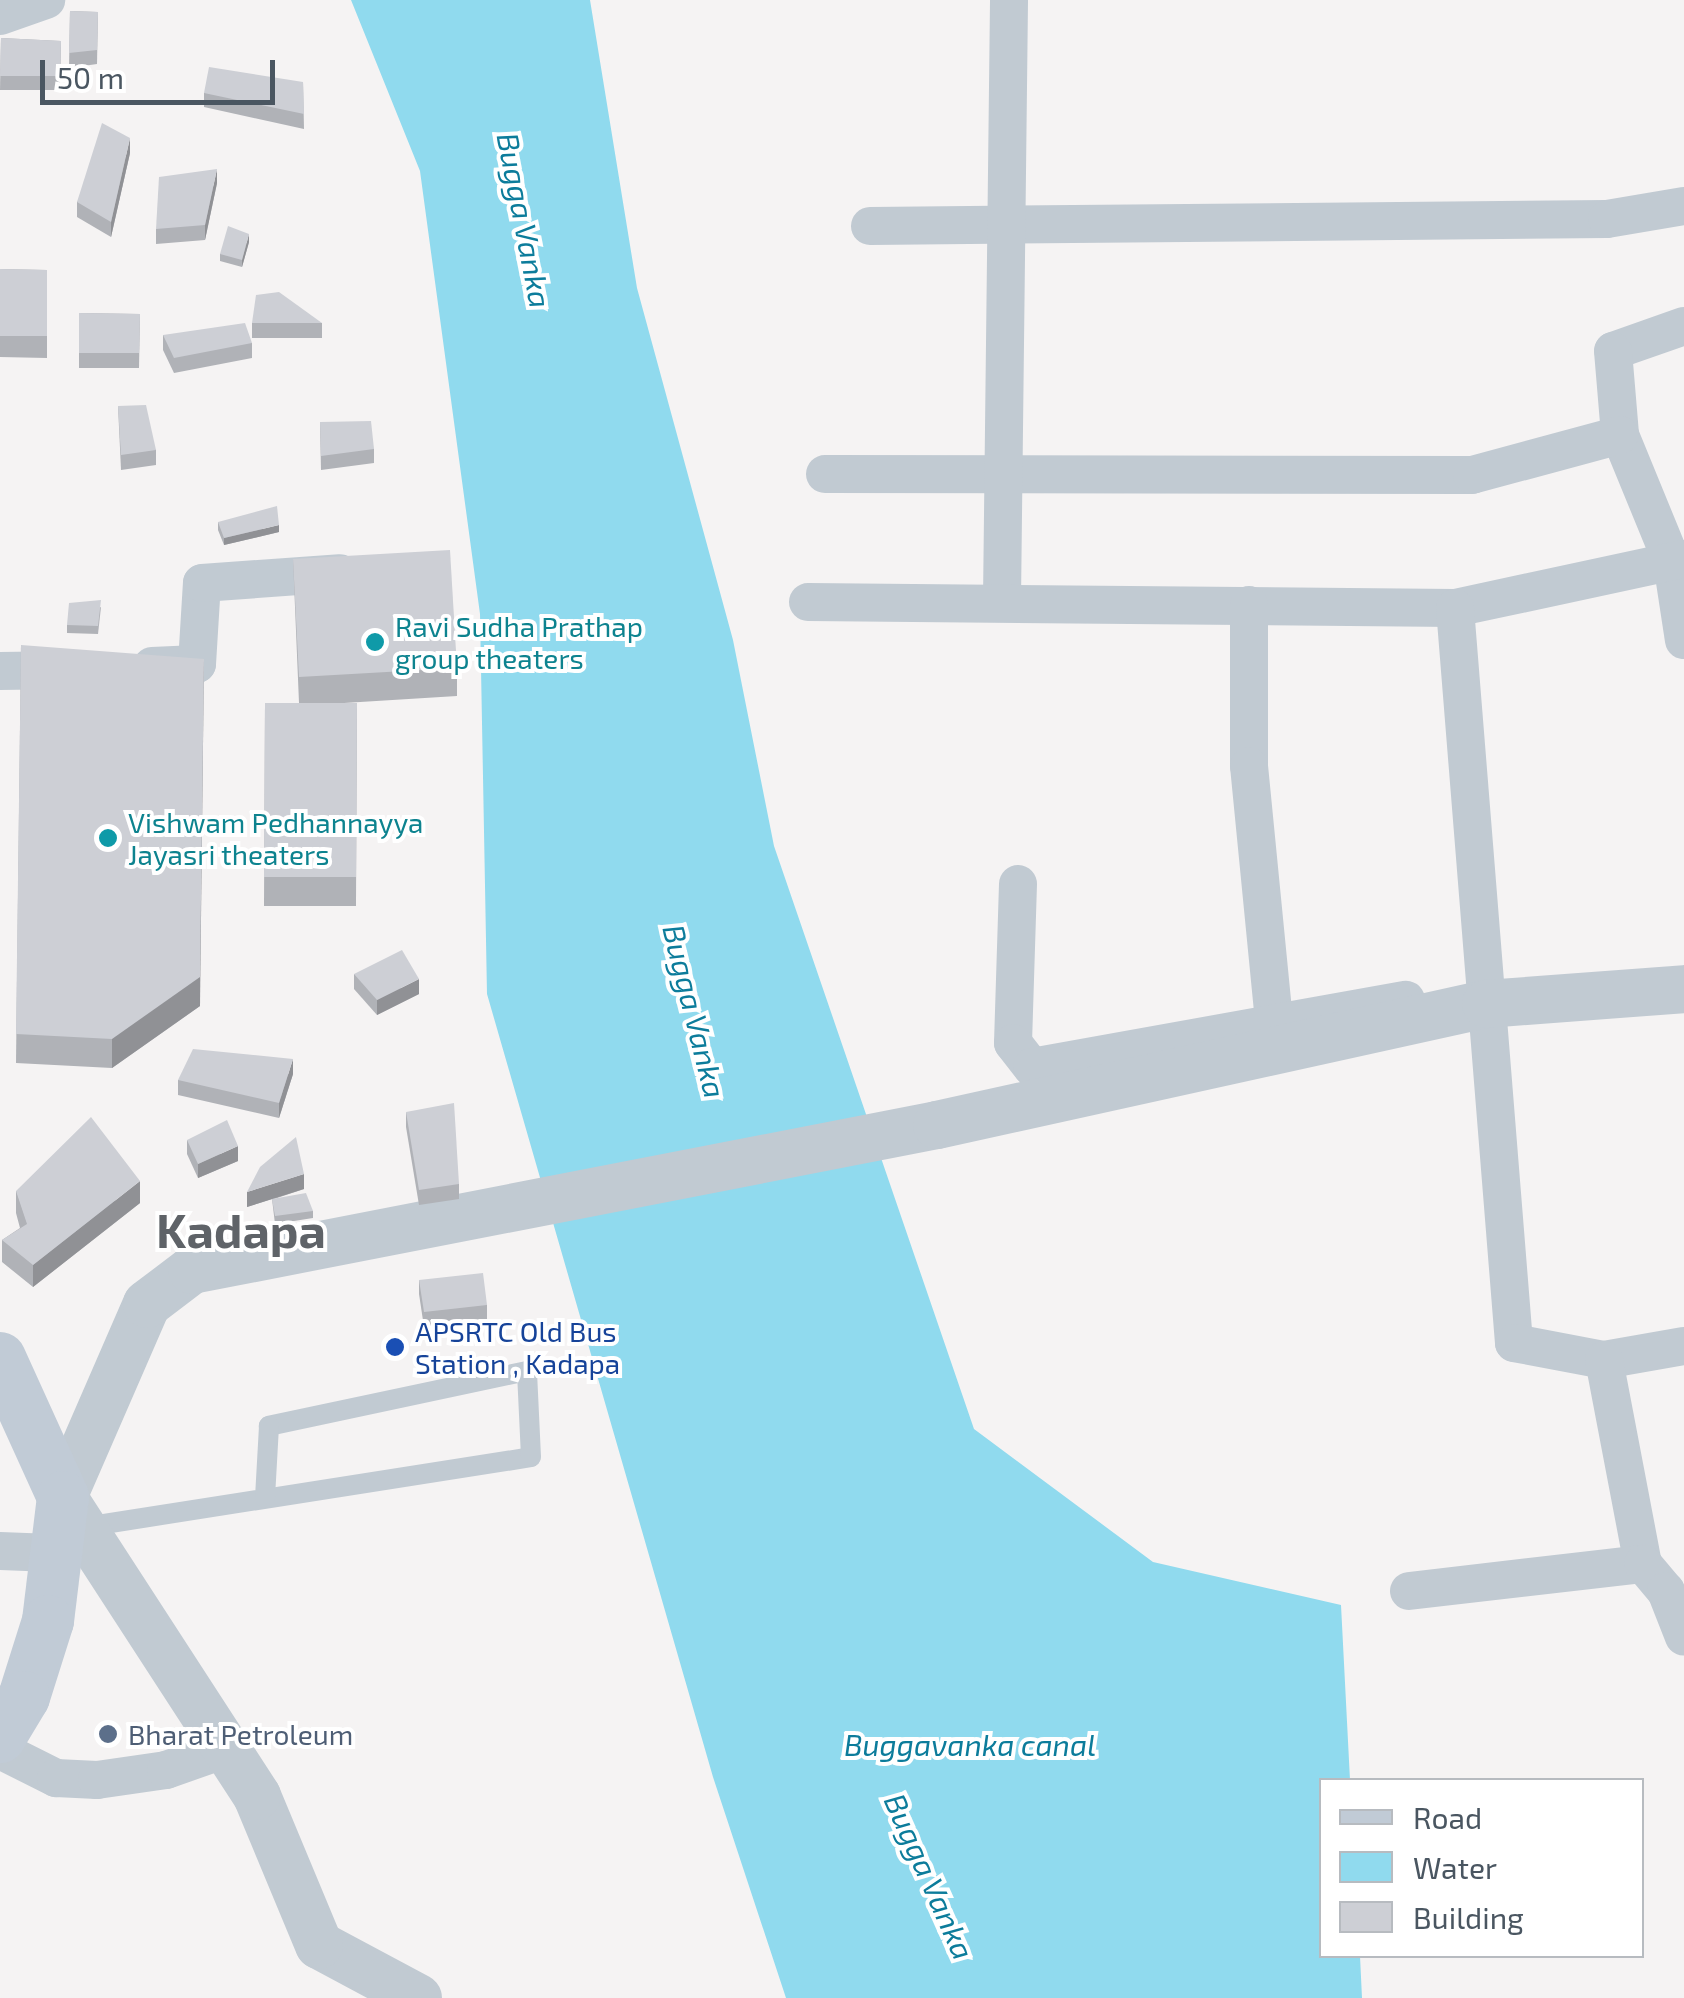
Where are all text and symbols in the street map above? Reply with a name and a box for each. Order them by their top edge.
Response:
scale bar [45,40,280,102]
text: 50 m [57,59,124,95]
water label: Bugga Vanka [490,129,560,311]
place label: Ravi Sudha Prathap group theaters [395,609,643,675]
marker: Ravi Sudha Prathap group theaters [364,631,386,653]
place label: Vishwam Pedhannayya Jayasri theaters [128,805,423,871]
marker: Vishwam Pedhannayya Jayasri theaters [97,827,119,849]
water label: Bugga Vanka [656,920,734,1102]
district label: Kadapa [156,1201,326,1259]
place label: APSRTC Old Bus Station , Kadapa [415,1314,620,1380]
marker: APSRTC Old Bus Station , Kadapa [384,1336,406,1358]
place label: Bharat Petroleum [128,1717,353,1751]
marker: Bharat Petroleum [97,1723,119,1745]
water label: Buggavanka canal [844,1726,1096,1762]
legend [1319,1778,1644,1958]
water label: Bugga Vanka [877,1787,983,1965]
text: Road [1413,1799,1482,1835]
text: Water [1413,1849,1497,1885]
text: Building [1413,1899,1524,1935]

